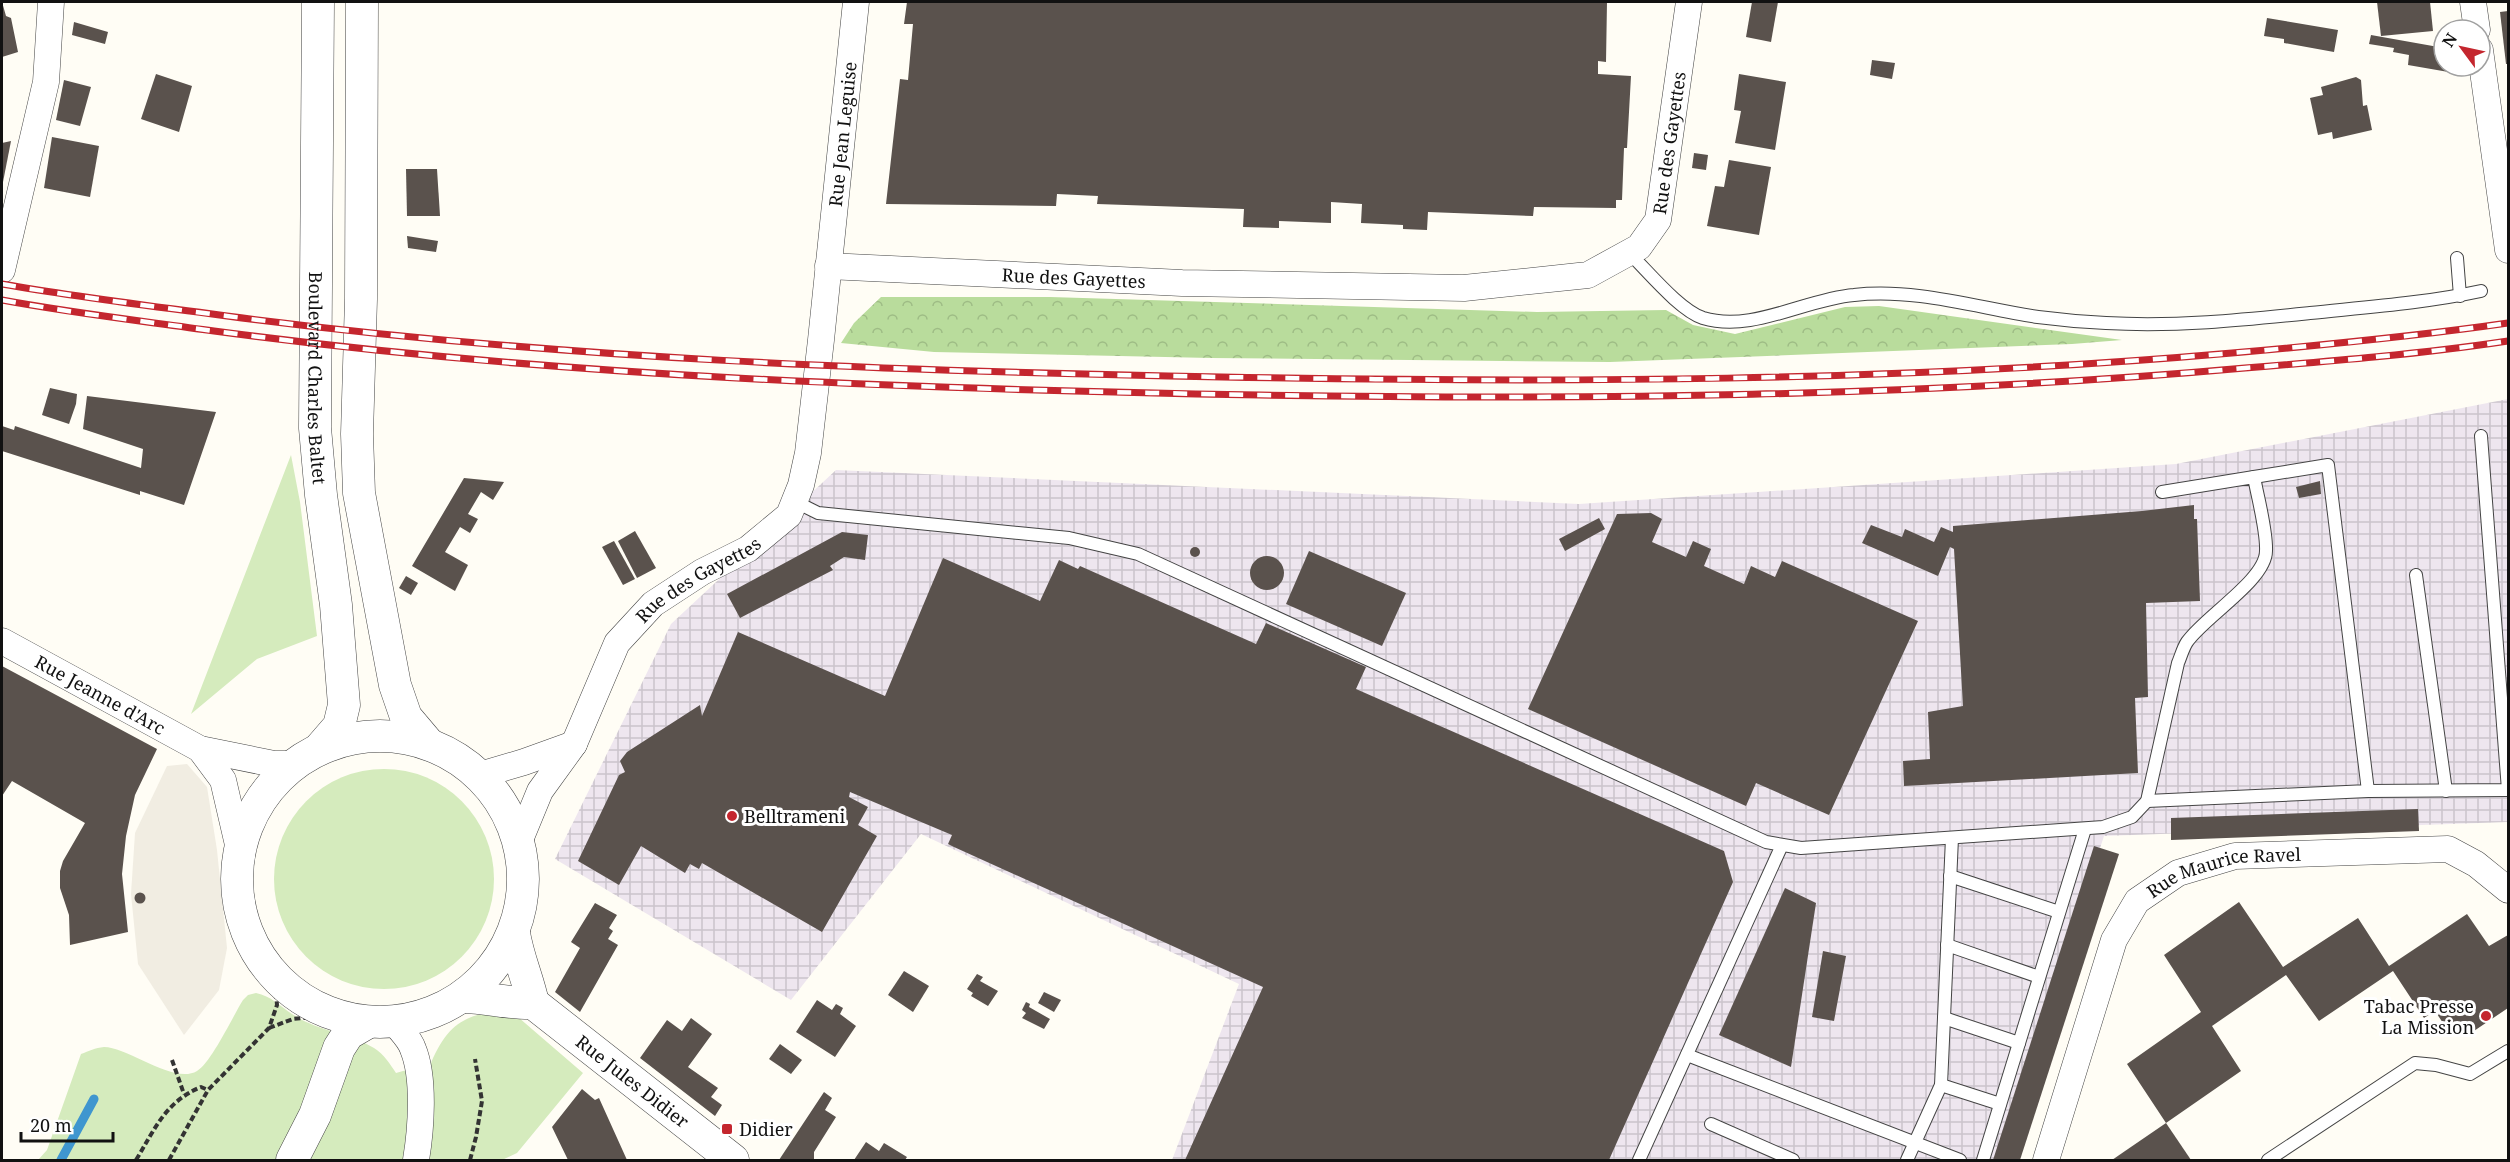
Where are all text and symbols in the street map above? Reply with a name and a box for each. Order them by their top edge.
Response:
north arrow [2432,18,2492,78]
text: N [2437,28,2462,51]
street label: Rue Jean Leguise [823,60,862,208]
street label: Rue des Gayettes [1647,70,1691,216]
street label: Rue des Gayettes [1001,262,1146,293]
street label: Boulevard Charles Baltet [303,272,332,485]
street label: Rue des Gayettes [630,531,766,628]
street label: Rue Jeanne d'Arc [31,649,170,740]
place label: Belltrameni [744,804,845,828]
marker: Belltrameni [725,809,739,823]
street label: Rue Maurice Ravel [2142,842,2302,903]
place label: Tabac Presse La Mission [2364,994,2474,1039]
marker: Tabac Presse La Mission [2479,1009,2493,1023]
street label: Rue Jules Didier [571,1029,694,1133]
scale bar [21,1105,112,1143]
text: 20 m [30,1113,72,1137]
place label: Didier [739,1117,793,1141]
marker: Didier [720,1122,734,1136]

